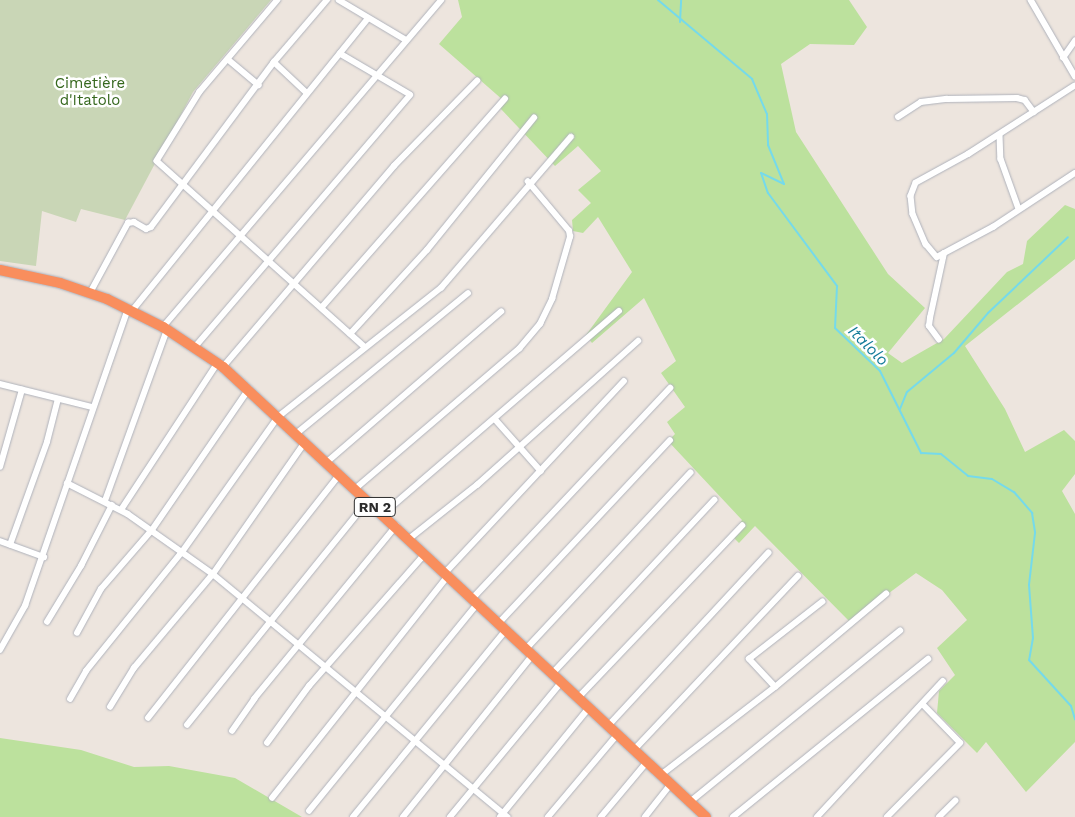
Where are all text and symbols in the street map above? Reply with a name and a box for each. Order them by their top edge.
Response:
park label: Cimetière d'Itatolo [55,74,125,109]
water label: Italolo [844,322,892,370]
road number: RN 2 [354,496,396,518]

